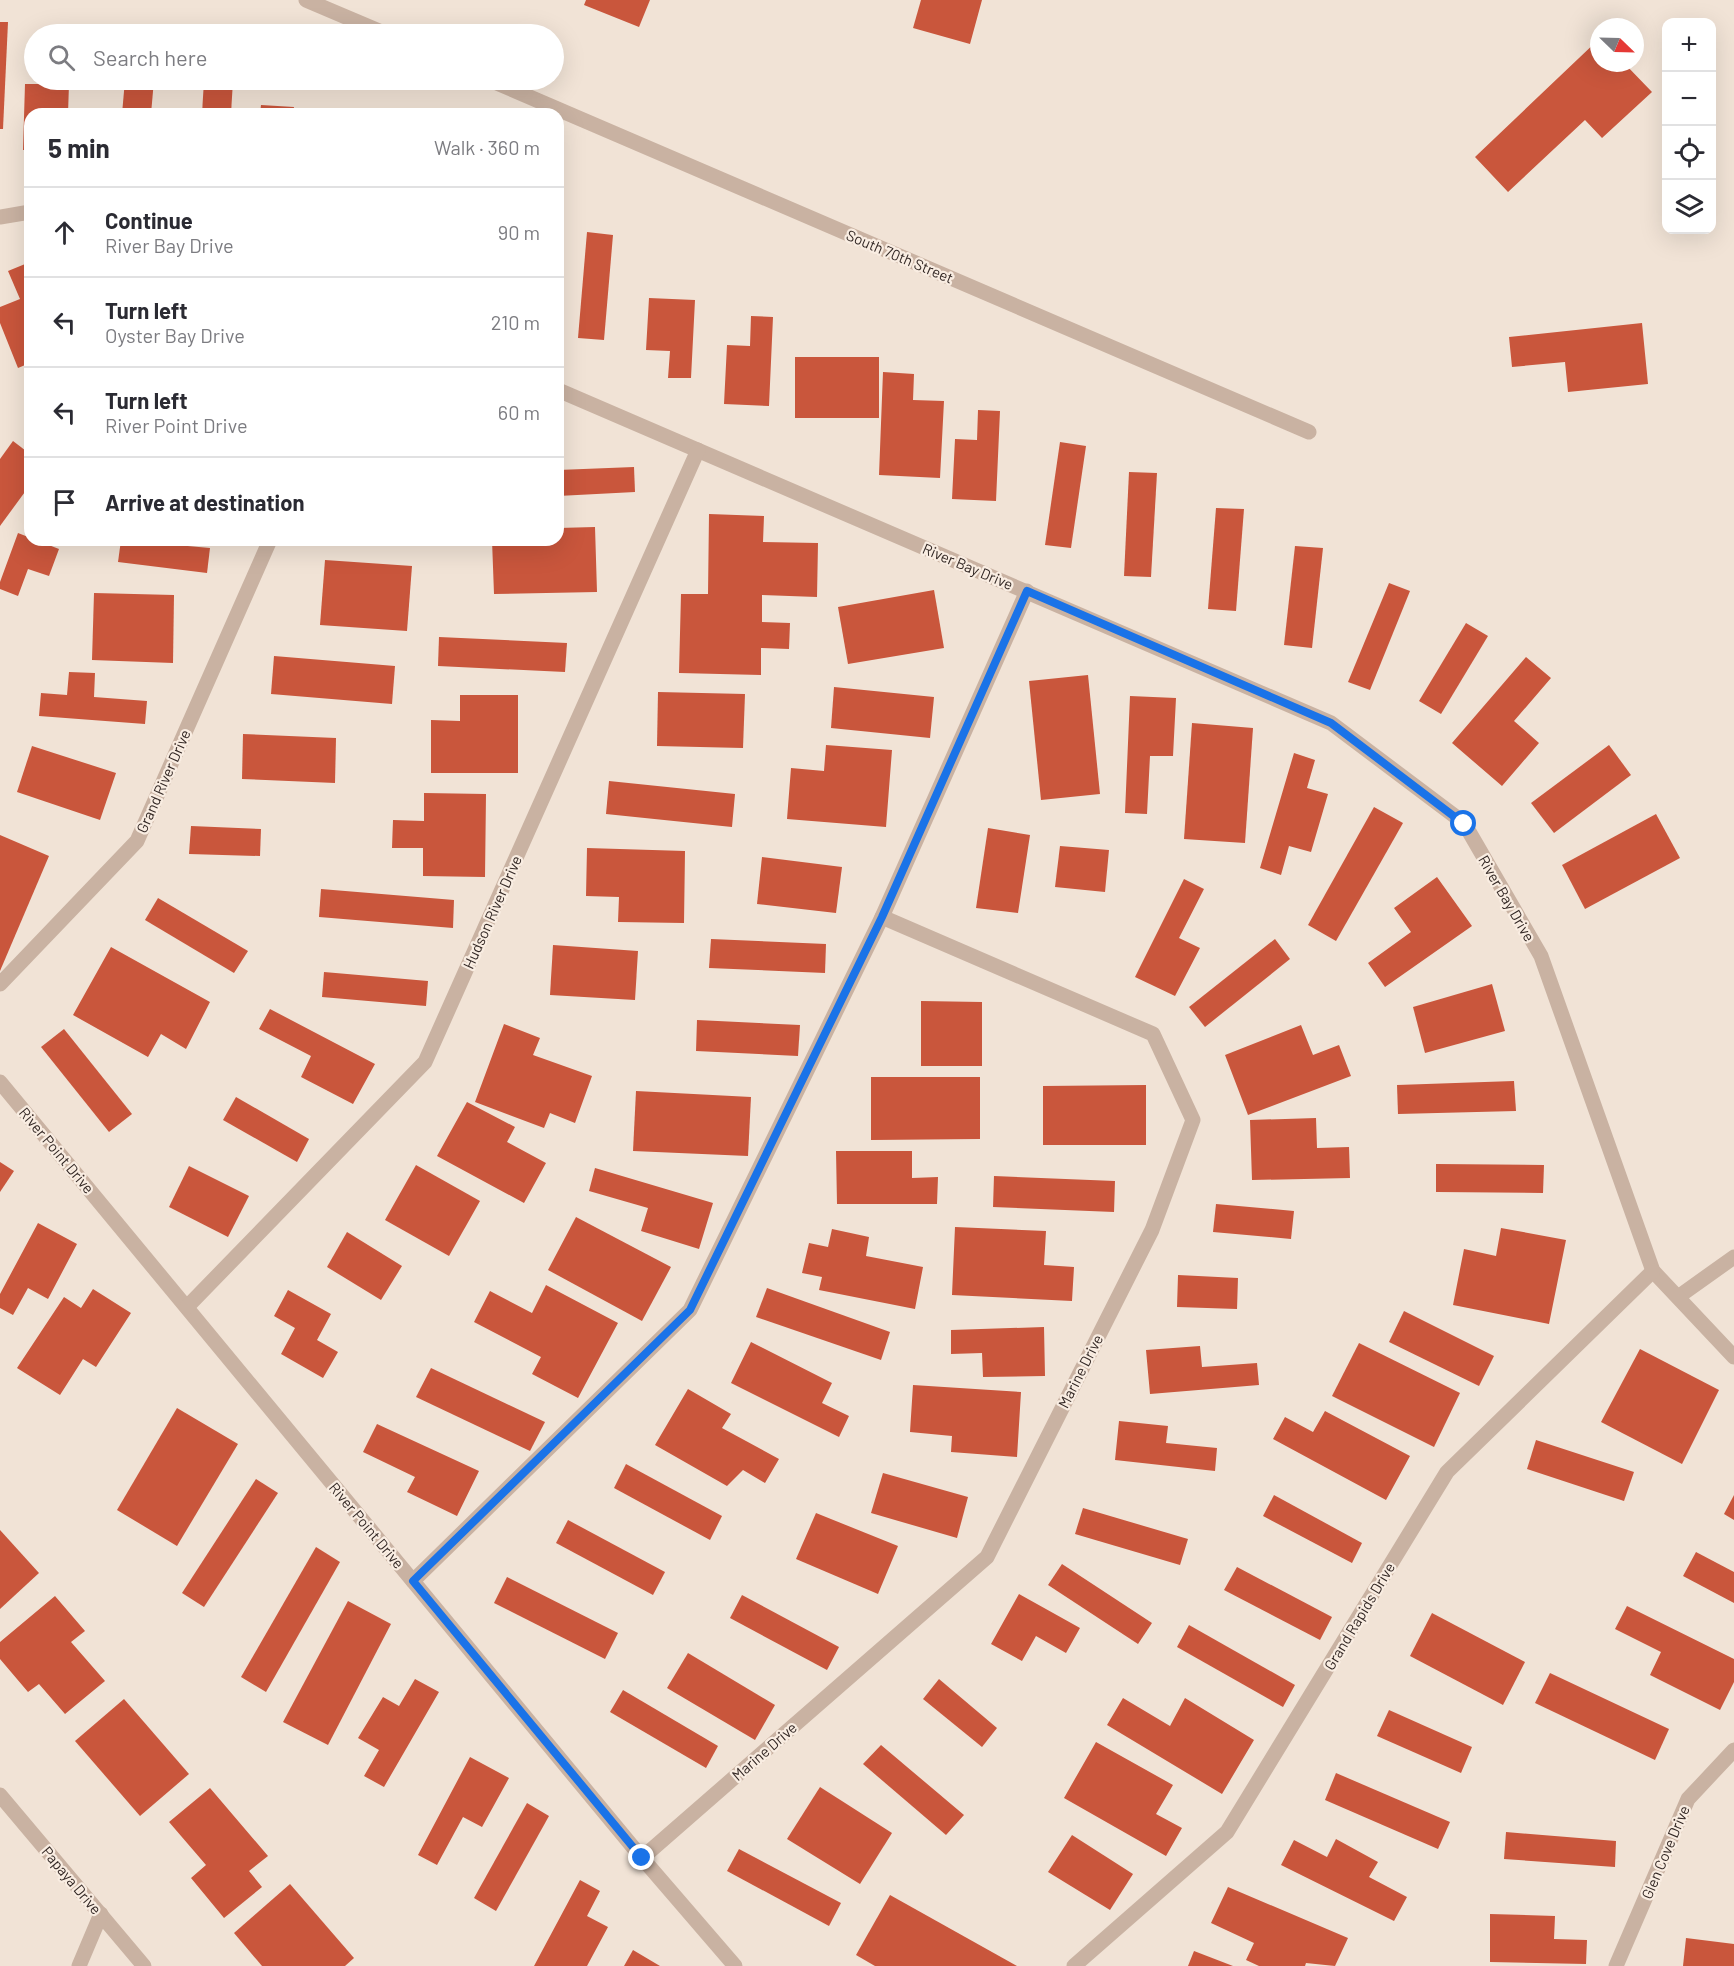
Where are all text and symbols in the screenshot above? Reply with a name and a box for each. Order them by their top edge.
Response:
north arrow [1590,18,1644,72]
map controls [1662,18,1716,234]
button: + [1662,18,1716,72]
search box [24,24,564,90]
icon: search [45,41,78,74]
text: Search here [93,44,207,70]
button: − [1662,72,1716,126]
button: locate [1662,126,1716,180]
text: 5 min [48,132,110,163]
text: Walk · 360 m [434,135,540,159]
button: layers [1662,180,1716,234]
text: Continue [105,207,193,233]
icon: ahead [48,216,81,249]
text: 90 m [498,220,540,244]
street label: South 70th Street [844,225,956,287]
text: River Bay Drive [105,233,234,257]
text: Turn left [105,297,188,323]
icon: left [48,306,81,339]
text: 210 m [491,310,540,334]
text: Oyster Bay Drive [105,323,245,347]
text: Turn left [105,387,188,413]
icon: left [48,396,81,429]
text: 60 m [498,400,540,424]
text: River Point Drive [105,413,248,437]
icon: arrive [48,486,81,519]
text: Arrive at destination [105,489,304,515]
street label: River Bay Drive [920,539,1016,593]
street label: Grand River Drive [132,727,194,835]
route start [1450,810,1476,836]
street label: Hudson River Drive [459,852,525,972]
street label: River Bay Drive [1475,852,1539,944]
street label: River Point Drive [16,1103,98,1197]
street label: Marine Drive [1054,1331,1106,1411]
street label: River Point Drive [326,1478,408,1572]
street label: Grand Rapids Drive [1320,1559,1398,1673]
street label: Marine Drive [728,1718,800,1784]
street label: Glen Cove Drive [1637,1802,1693,1902]
street label: Papaya Drive [38,1842,106,1918]
route end [628,1844,654,1870]

